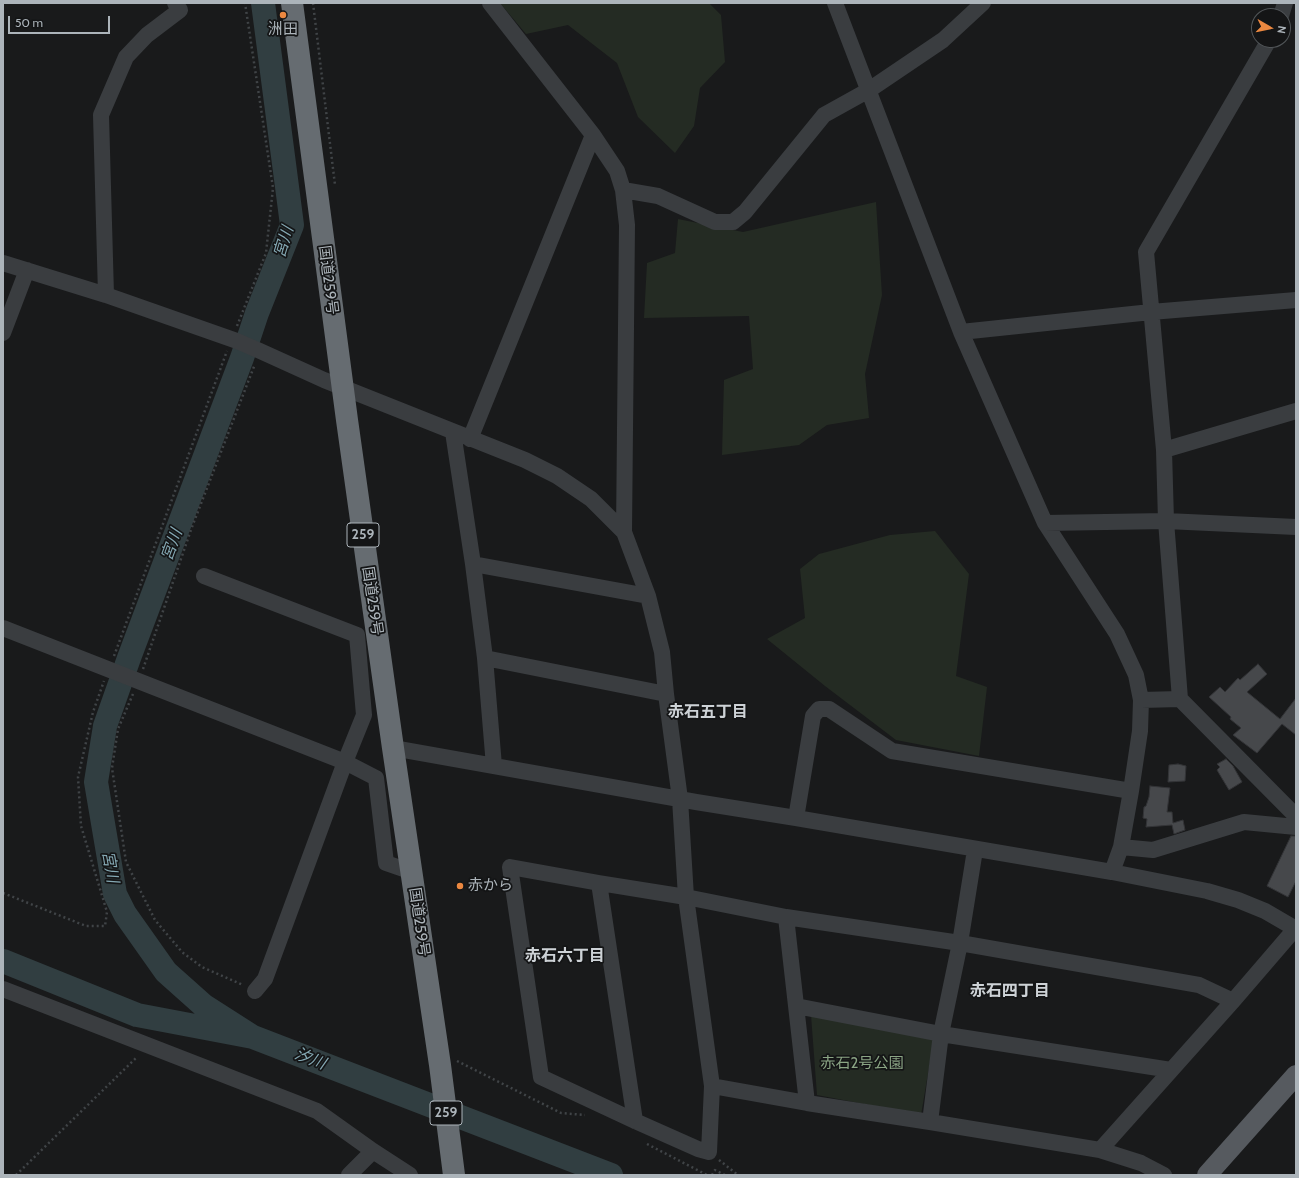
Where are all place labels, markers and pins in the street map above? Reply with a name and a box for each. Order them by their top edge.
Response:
marker: 洲田 [278,10,288,20]
place label: 洲田 [268,21,298,39]
place label: 赤から [468,877,513,895]
marker: 赤から [455,881,465,891]

